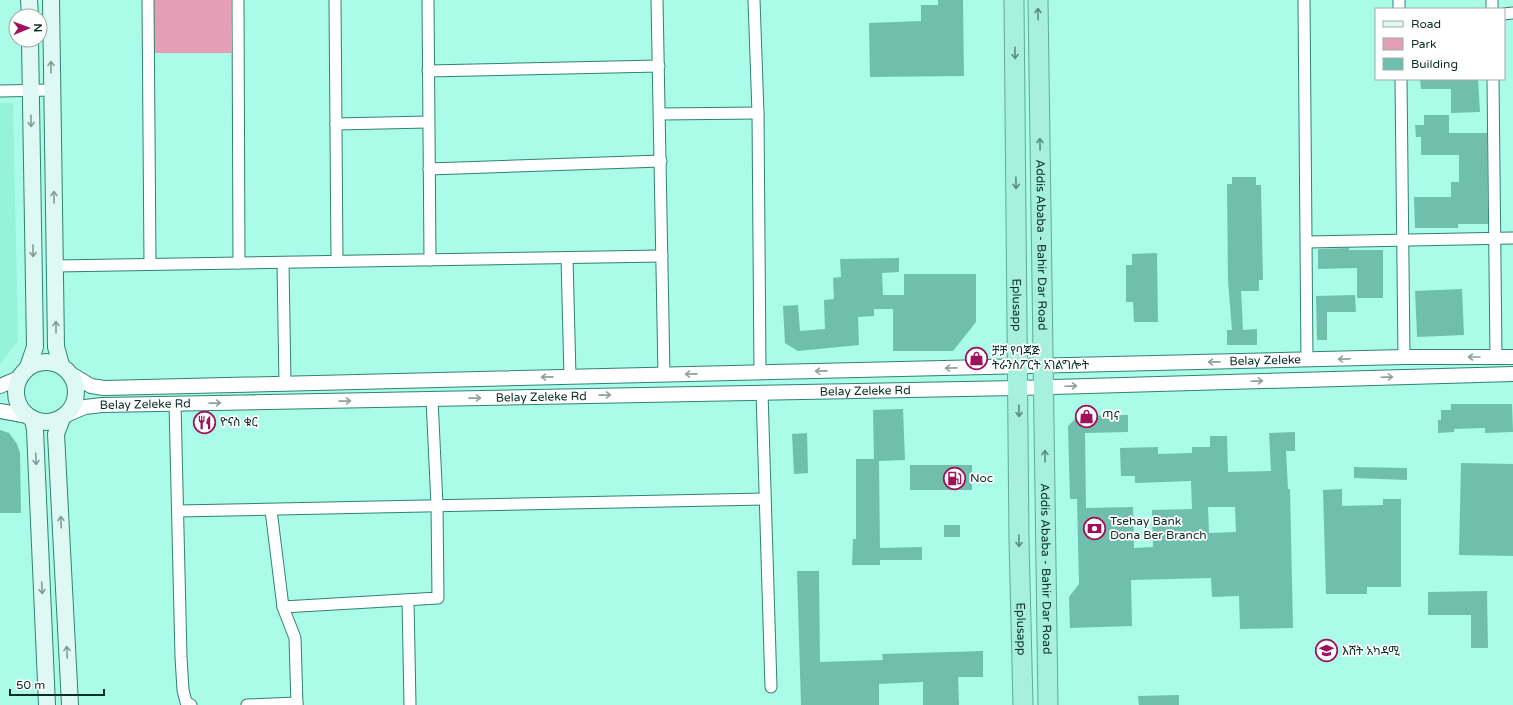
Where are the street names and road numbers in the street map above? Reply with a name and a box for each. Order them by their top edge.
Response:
street label: Addis Ababa - Bahir Dar Road [1033,159,1050,331]
street label: Eplusapp [1010,278,1024,332]
street label: Belay Zeleke [1229,352,1301,368]
street label: Belay Zeleke Rd [820,383,911,399]
street label: Belay Zeleke Rd [496,389,587,405]
street label: Belay Zeleke Rd [100,396,191,412]
street label: Addis Ababa - Bahir Dar Road [1038,483,1054,655]
street label: Eplusapp [1014,602,1029,656]

